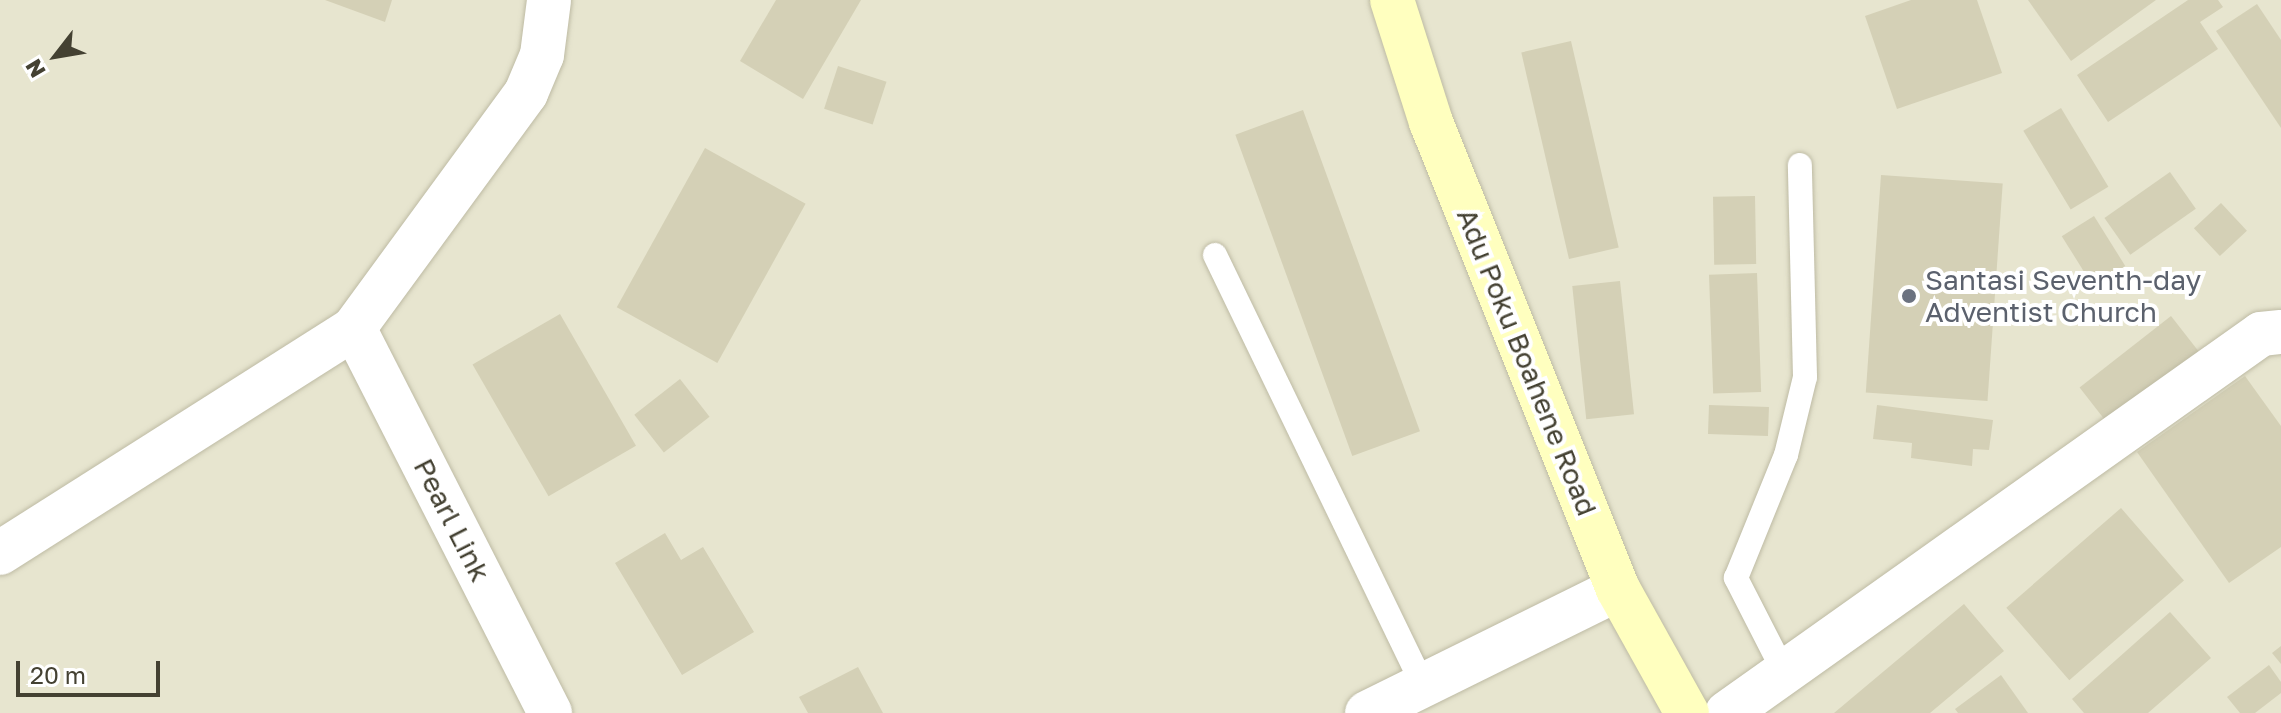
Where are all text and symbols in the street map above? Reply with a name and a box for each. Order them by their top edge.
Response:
north arrow [16,16,96,96]
text: N [19,55,51,83]
street label: Adu Poku Boahene Road [1450,204,1604,520]
place label: Santasi Seventh-day Adventist Church [1925,263,2201,329]
marker: Santasi Seventh-day Adventist Church [1900,287,1918,305]
street label: Pearl Link [407,453,497,587]
scale bar [20,645,164,695]
text: 20 m [30,660,86,689]

